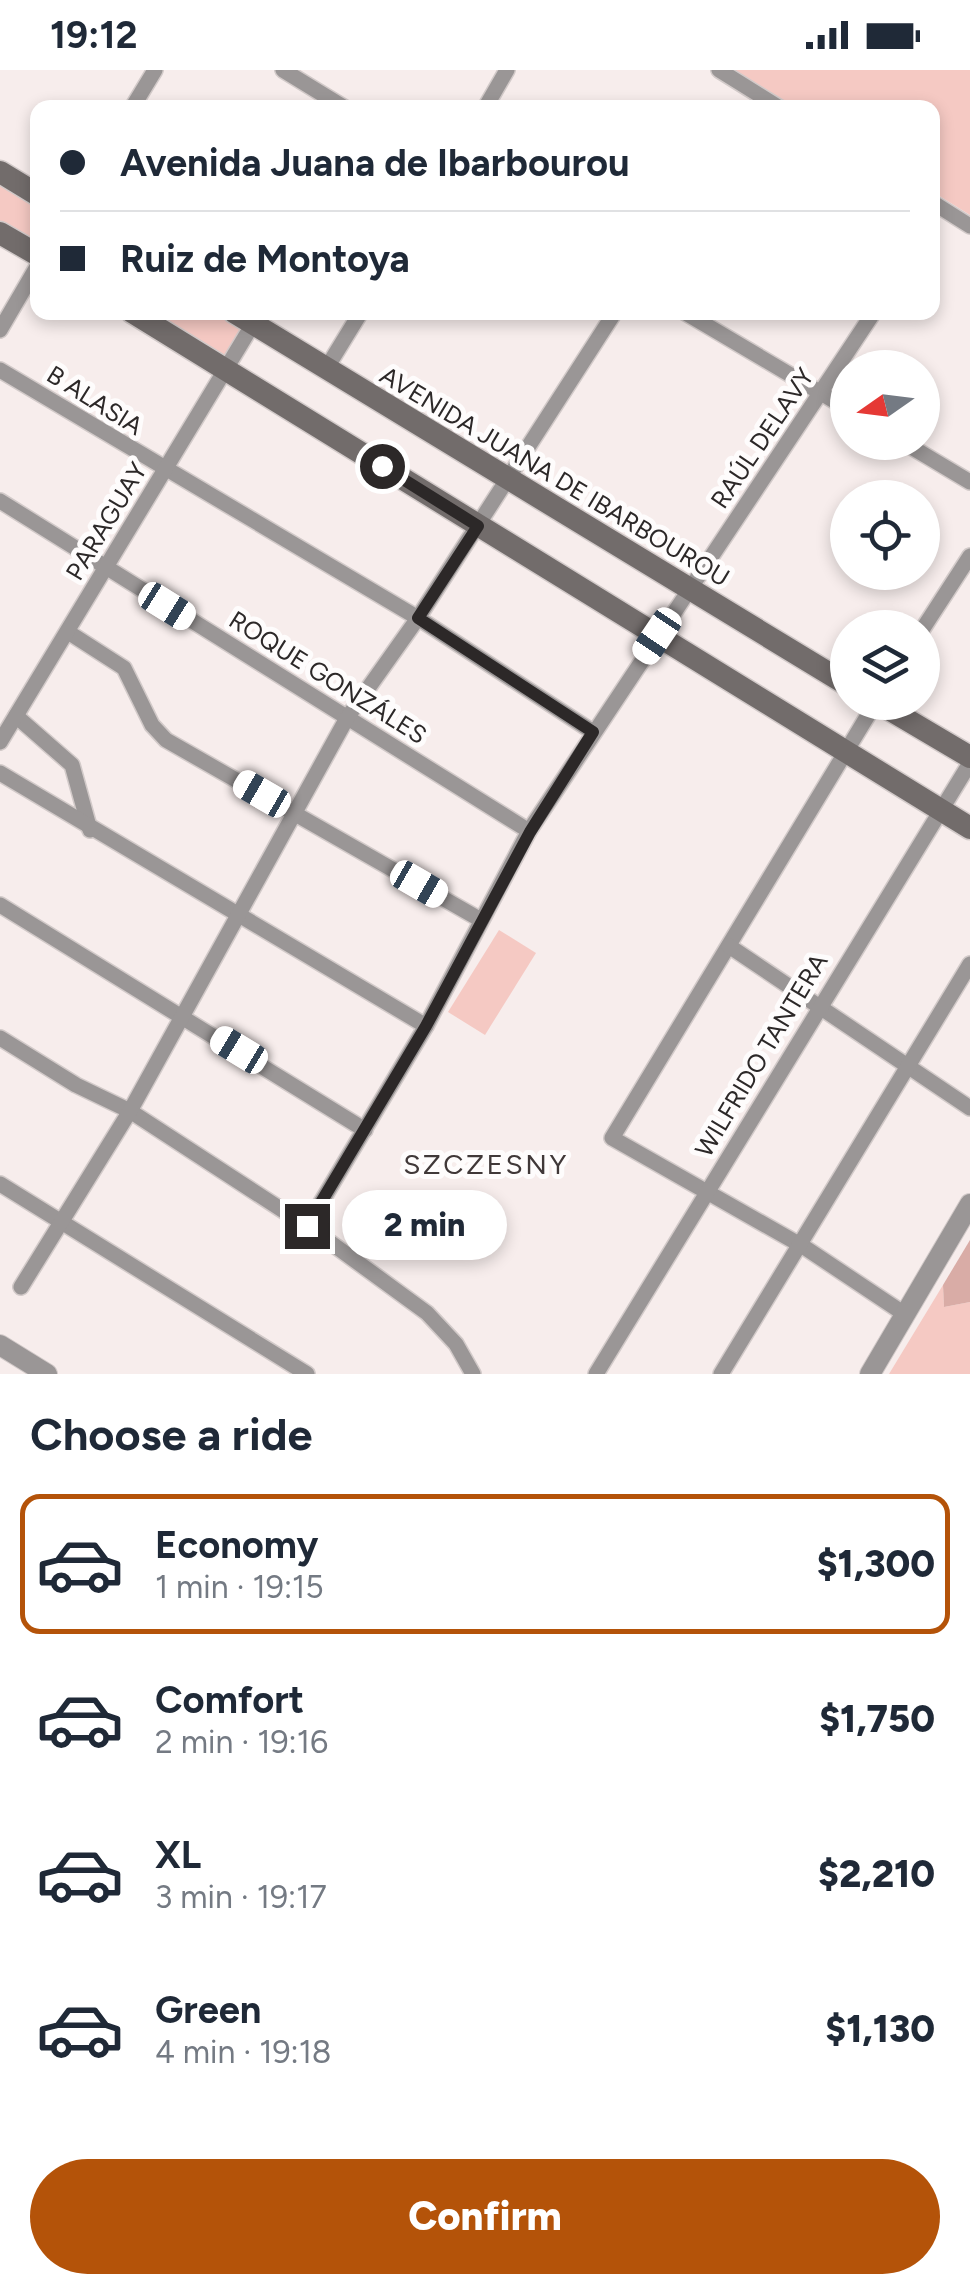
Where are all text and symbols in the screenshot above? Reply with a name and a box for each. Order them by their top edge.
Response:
text: 19:12 [50,12,138,58]
text: Avenida Juana de Ibarbourou [120,140,630,186]
text: Ruiz de Montoya [120,236,410,282]
north arrow [830,350,940,460]
map controls [830,350,940,720]
street label: B ALASIA [42,359,149,441]
street label: AVENIDA JUANA DE IBARBOUROU [375,360,735,592]
street label: RAÚL DELAVY [704,362,820,514]
route start [360,444,405,489]
street label: PARAGUAY [59,457,153,585]
button: locate [830,480,940,590]
car [134,577,200,635]
car [628,603,686,669]
street label: ROQUE GONZÁLES [224,604,432,750]
button: layers [830,610,940,720]
car [229,766,295,822]
car [386,856,452,912]
street label: WILFRIDO TANTERA [688,948,834,1162]
car [206,1022,272,1078]
district label: SZCZESNY [403,1147,569,1181]
callout: 2 min [342,1191,507,1261]
route end [285,1204,330,1249]
text: 2 min [384,1206,465,1244]
text: Choose a ride [30,1407,312,1461]
icon: car [35,1519,125,1609]
text: Economy [155,1522,318,1568]
text: $1,300 [817,1541,935,1587]
text: 1 min · 19:15 [155,1568,324,1606]
icon: car [35,1674,125,1764]
text: Comfort [155,1677,304,1723]
text: $1,750 [819,1696,935,1742]
text: 2 min · 19:16 [155,1723,328,1761]
icon: car [35,1829,125,1919]
text: XL [155,1832,201,1878]
text: $2,210 [818,1851,935,1897]
text: 3 min · 19:17 [155,1878,327,1916]
icon: car [35,1984,125,2074]
text: Green [155,1987,261,2033]
text: $1,130 [825,2006,935,2052]
text: 4 min · 19:18 [155,2033,332,2071]
button: Confirm [30,2159,940,2274]

